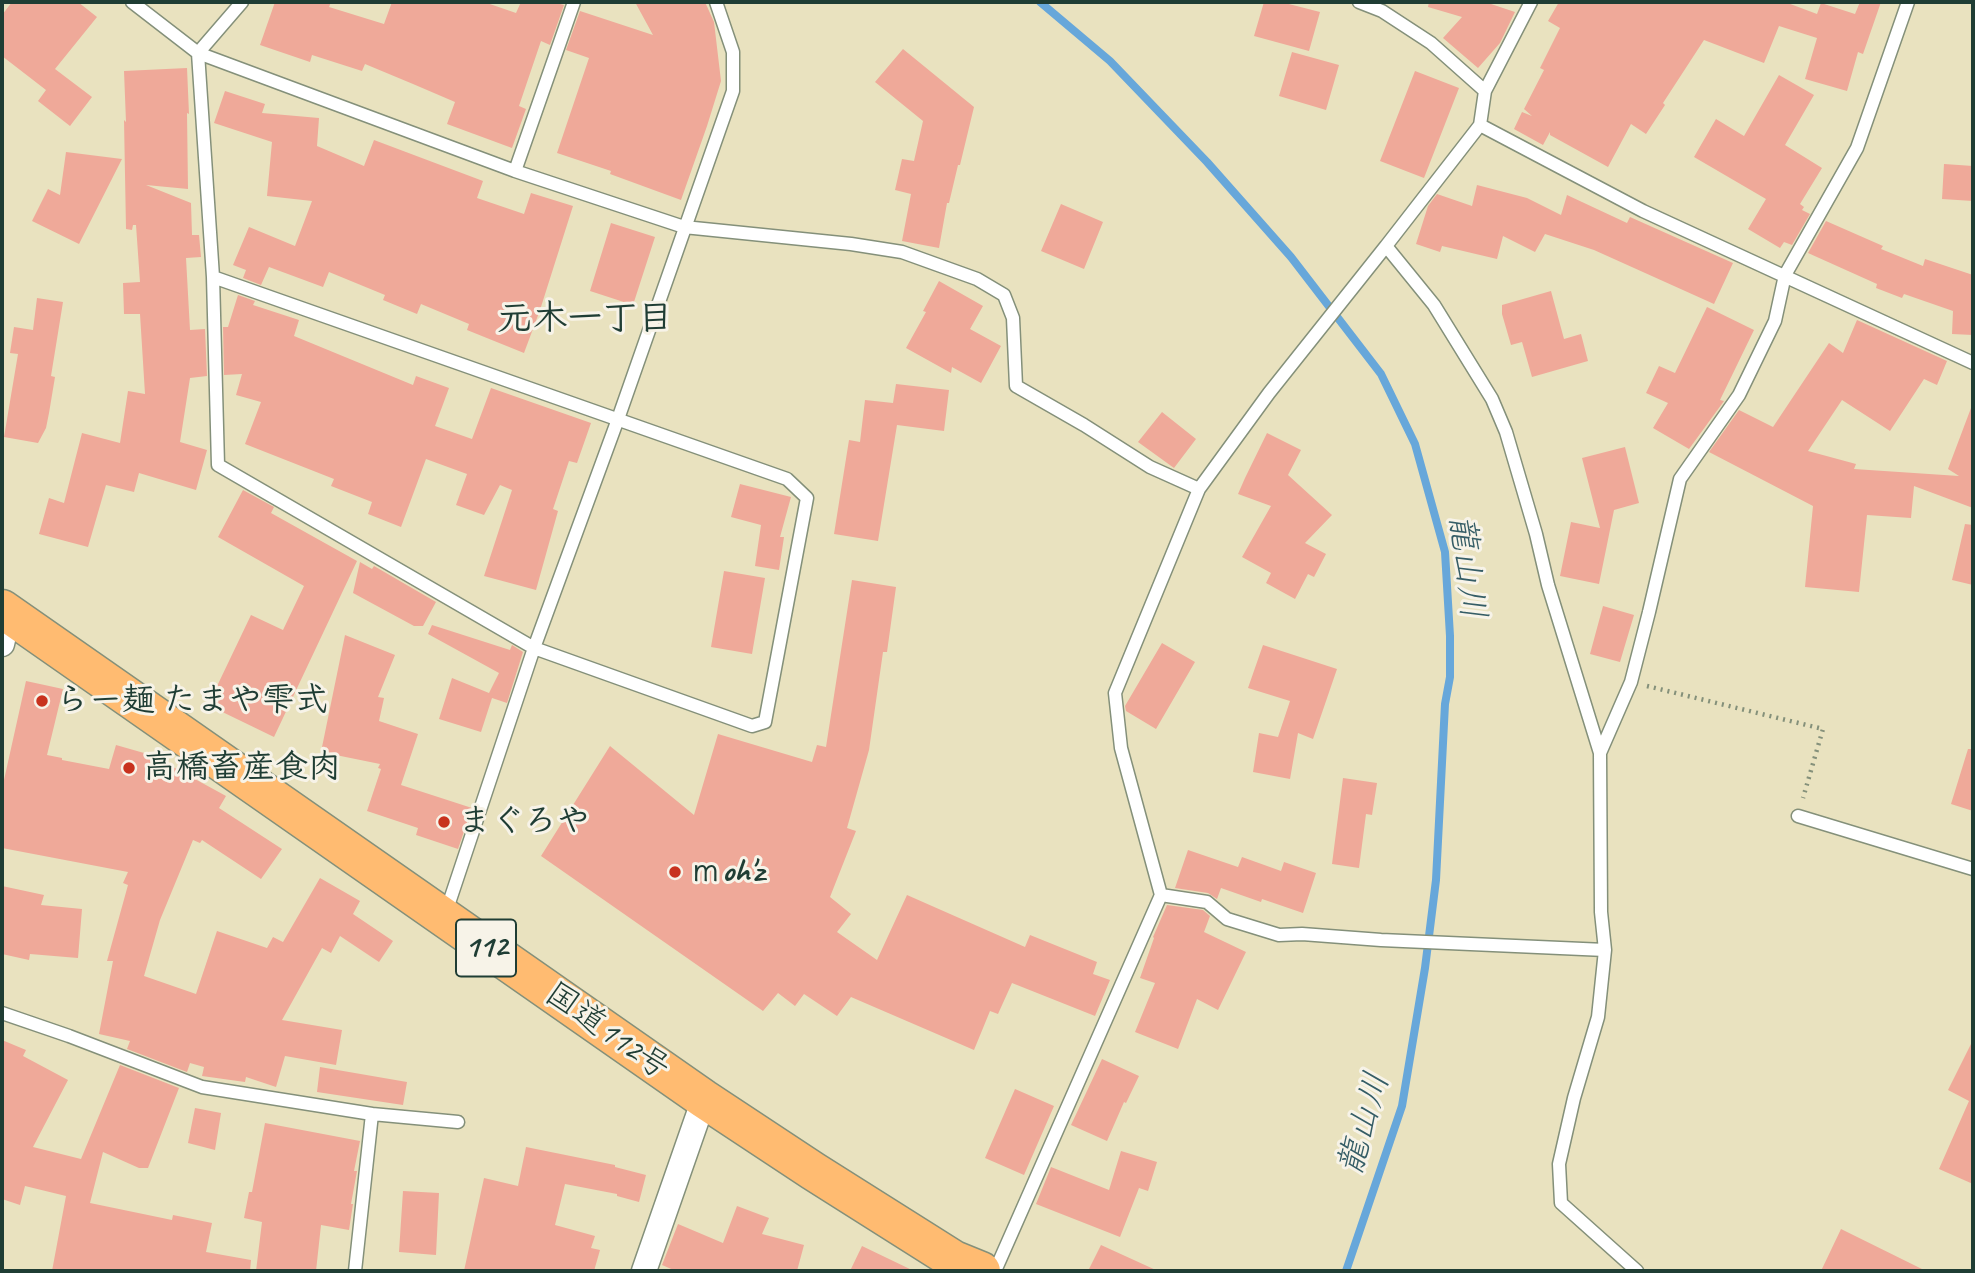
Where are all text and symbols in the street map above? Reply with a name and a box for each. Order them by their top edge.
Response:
district label: 元木一丁目 [498,299,672,341]
water label: 龍山川 [1439,512,1493,622]
place label: らー麺 たまや雫式 [56,681,328,721]
marker: らー麺 たまや雫式 [34,693,50,709]
place label: 高橋畜産食肉 [143,748,341,788]
marker: 高橋畜産食肉 [121,760,137,776]
place label: まぐろや [458,802,590,842]
marker: まぐろや [436,814,452,830]
place label: ｍoh'z [689,852,764,892]
marker: ｍoh'z [667,864,683,880]
road number: 112 [456,919,516,976]
street label: 国道112号 [537,975,677,1089]
water label: 龍山川 [1330,1068,1400,1180]

